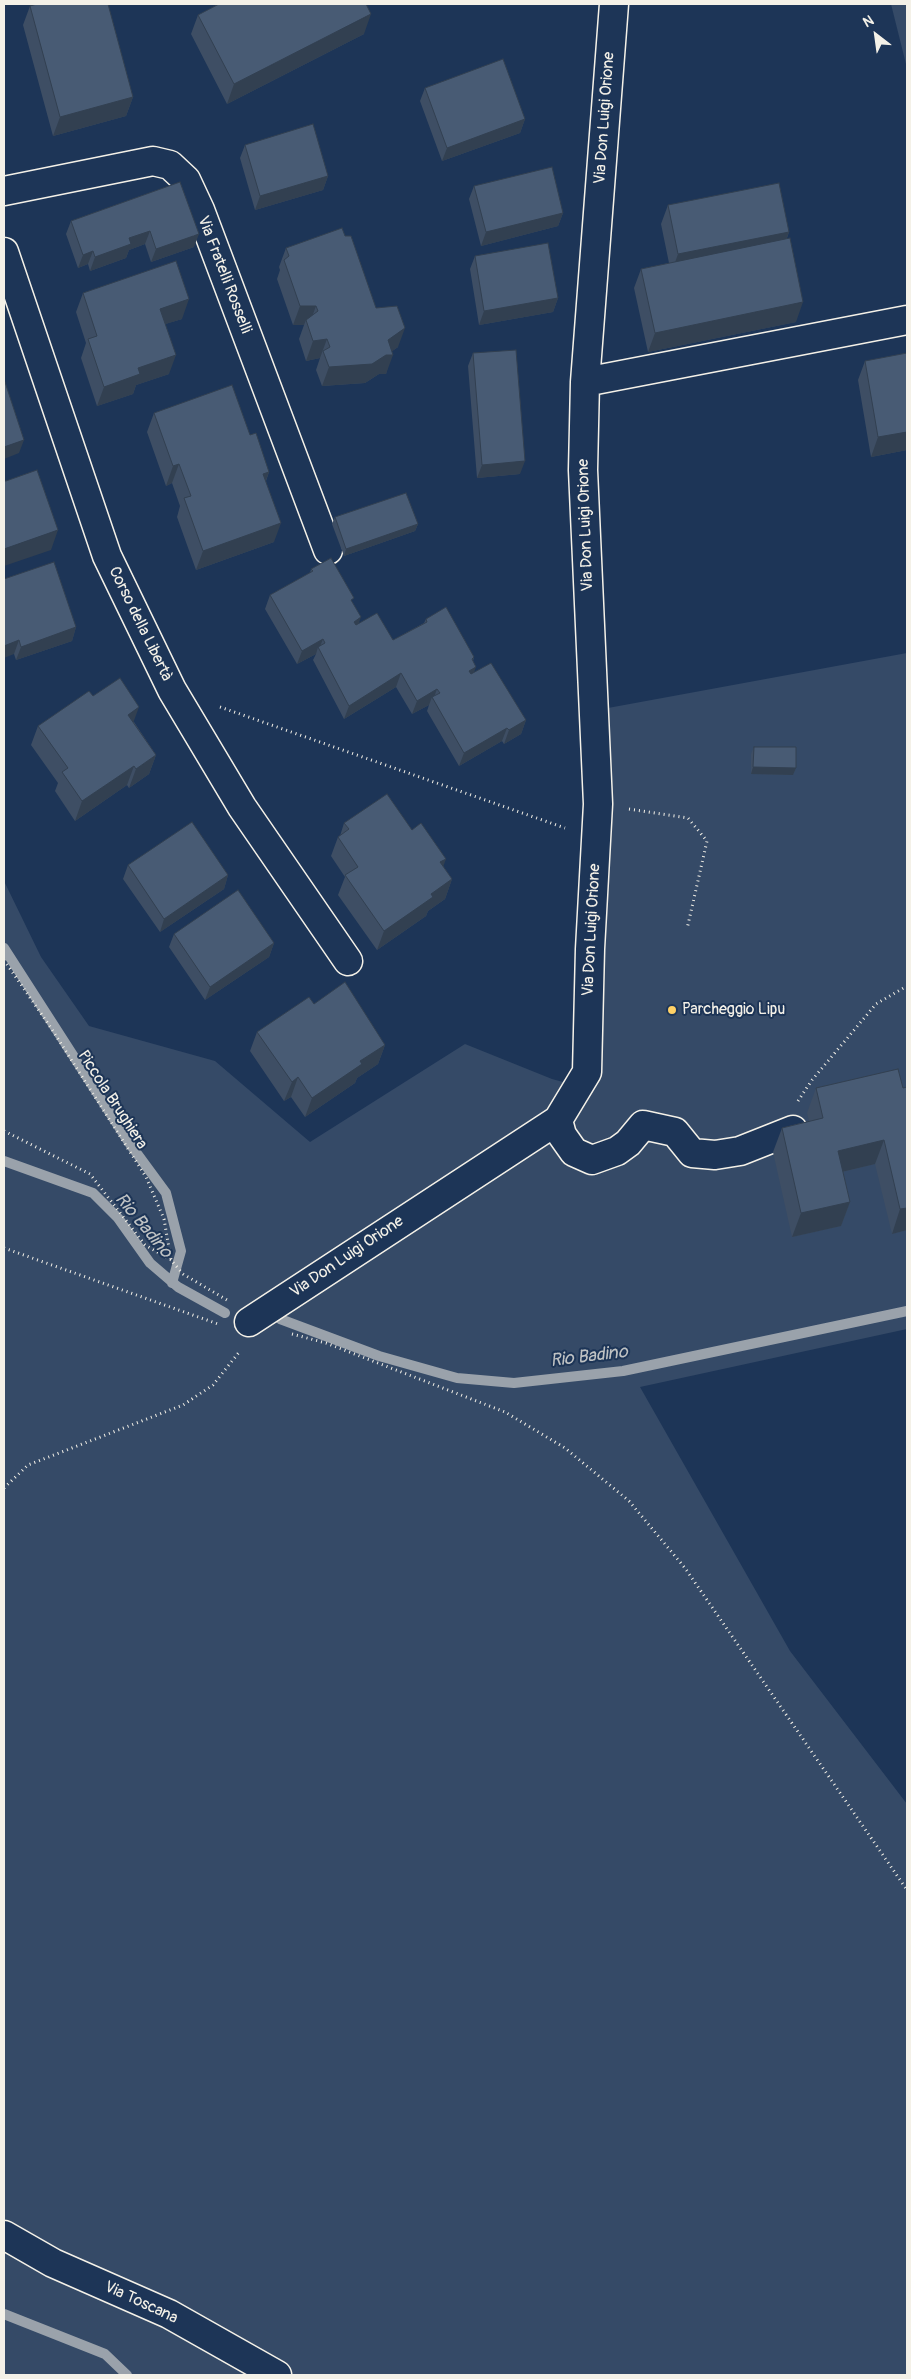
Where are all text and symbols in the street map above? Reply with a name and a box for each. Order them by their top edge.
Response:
north arrow [851,10,901,60]
text: N [860,12,877,31]
street label: Via Don Luigi Orione [591,51,619,185]
street label: Via Fratelli Rosselli [193,213,255,337]
street label: Via Don Luigi Orione [574,458,598,592]
street label: Corso della Libertà [104,564,176,684]
street label: Via Don Luigi Orione [579,863,605,997]
place label: Parcheggio Lipu [682,1000,785,1020]
marker: Parcheggio Lipu [666,1004,678,1016]
street label: Piccola Brughiera [73,1047,151,1153]
water label: Rio Badino [110,1189,176,1263]
street label: Via Don Luigi Orione [287,1212,407,1302]
water label: Rio Badino [549,1342,629,1372]
street label: Via Toscana [101,2278,181,2328]

